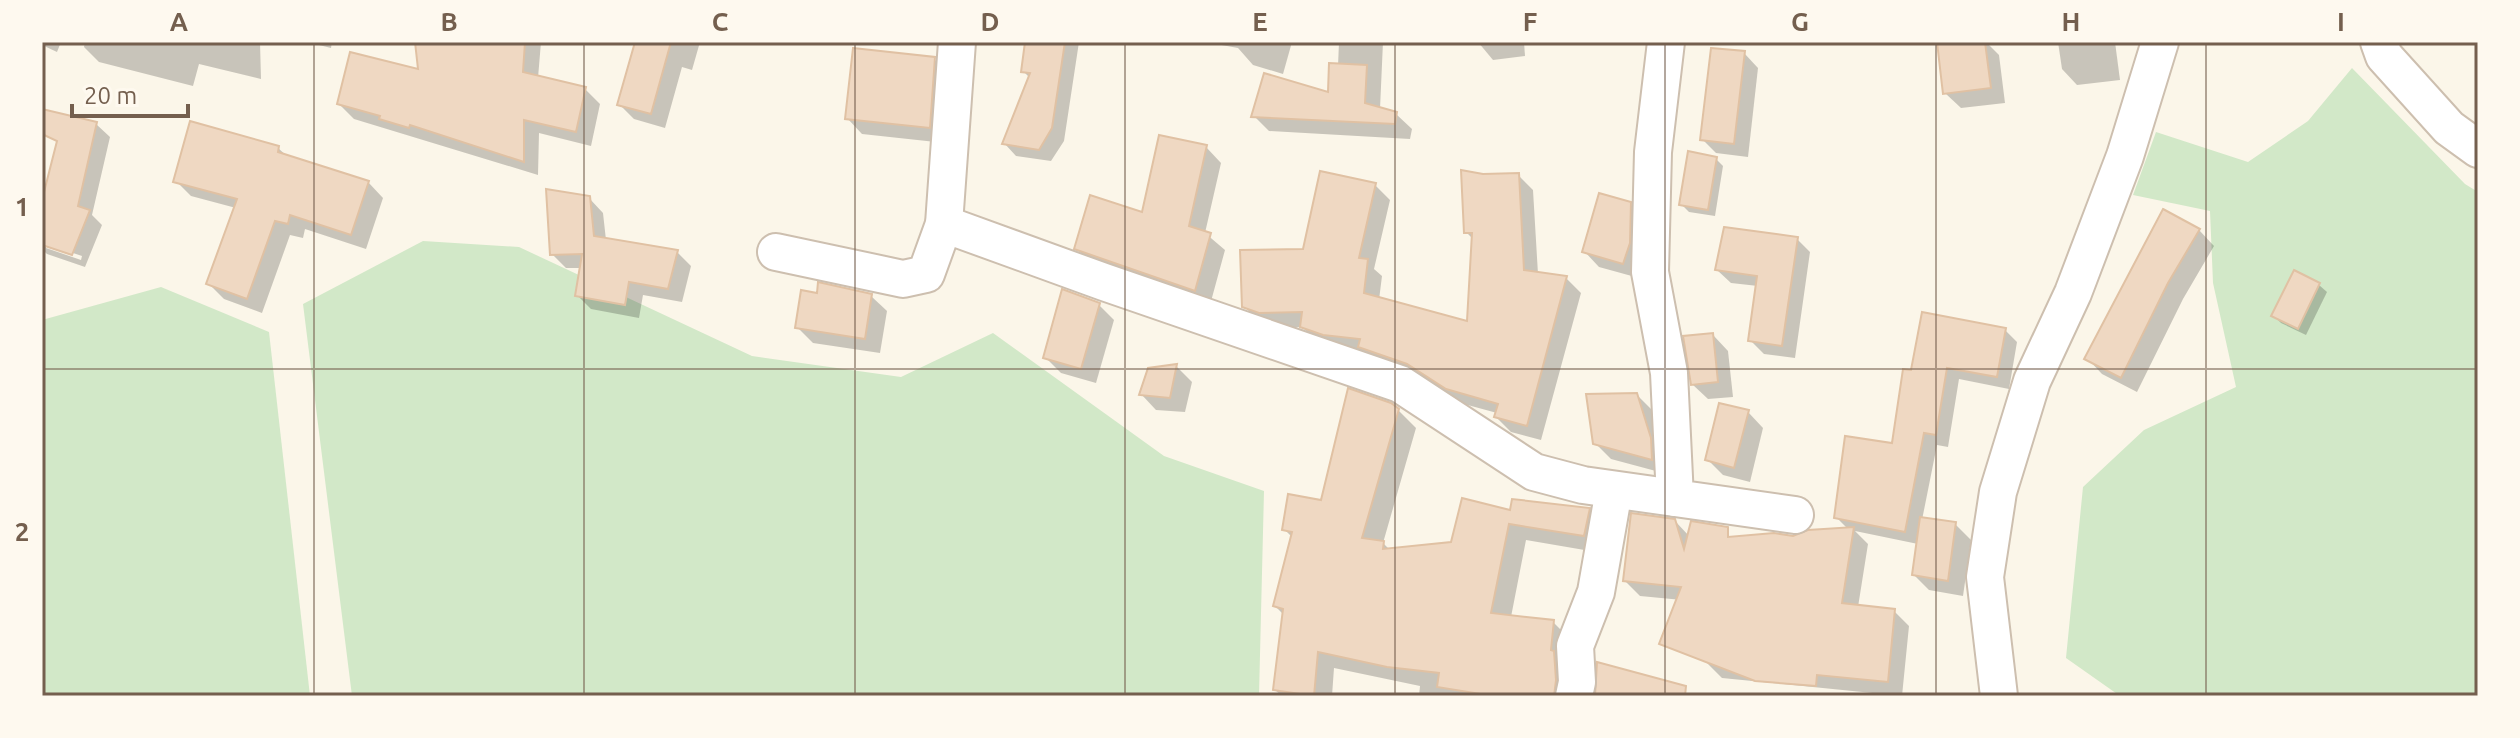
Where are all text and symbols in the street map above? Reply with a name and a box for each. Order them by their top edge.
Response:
text: A [170,7,189,36]
text: B [440,7,458,36]
text: C [712,7,729,36]
text: D [981,7,999,36]
text: E [1252,7,1268,36]
text: F [1523,7,1537,36]
text: G [1791,7,1809,36]
text: H [2062,7,2080,36]
text: I [2337,7,2345,36]
scale bar [72,68,188,118]
text: 20 m [84,82,137,109]
text: 1 [15,192,29,221]
text: 2 [15,517,29,546]

